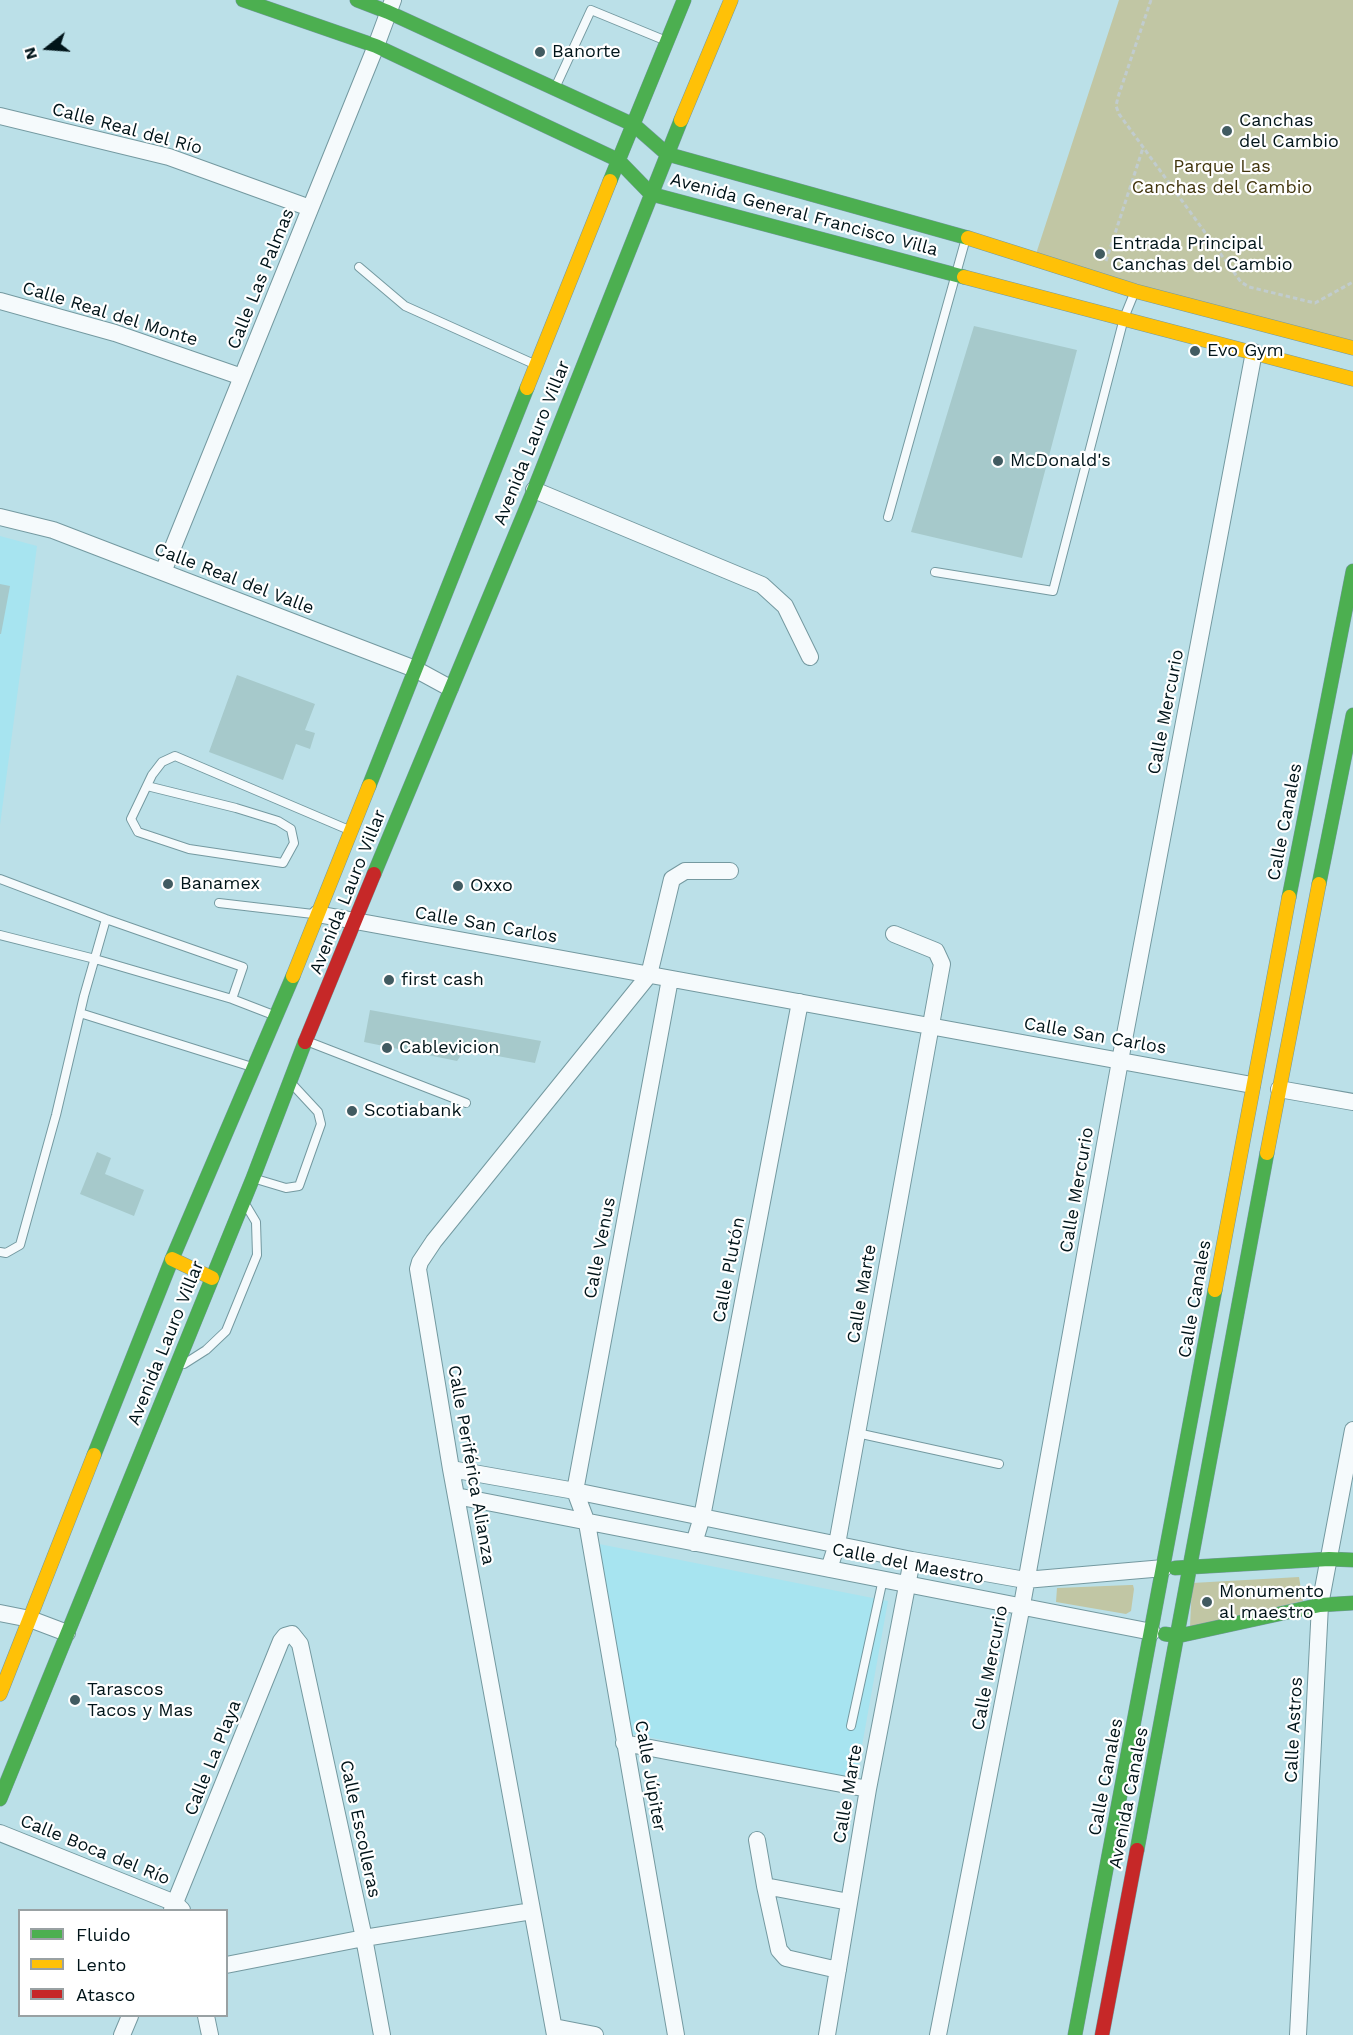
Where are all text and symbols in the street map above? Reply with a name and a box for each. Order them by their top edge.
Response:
north arrow [18,18,78,78]
place label: Banorte [552,41,621,63]
text: N [19,45,41,62]
marker: Banorte [533,45,547,59]
street label: Calle Real del Río [49,99,205,159]
place label: Canchas del Cambio [1239,110,1339,152]
marker: Canchas del Cambio [1220,124,1234,138]
park label: Parque Las Canchas del Cambio [1132,156,1312,198]
street label: Avenida General Francisco Villa [668,169,940,261]
street label: Calle Las Palmas [223,205,299,353]
place label: Entrada Principal Canchas del Cambio [1112,233,1293,276]
marker: Entrada Principal Canchas del Cambio [1093,247,1107,261]
street label: Calle Real del Monte [20,277,200,351]
place label: Evo Gym [1207,340,1284,362]
marker: Evo Gym [1188,344,1202,358]
street label: Avenida Lauro Villar [489,358,575,528]
place label: McDonald's [1010,450,1111,472]
marker: McDonald's [991,454,1005,468]
street label: Calle Real del Valle [151,539,317,619]
street label: Calle Mercurio [1143,648,1189,776]
street label: Calle Canales [1263,761,1307,883]
street label: Avenida Lauro Villar [305,807,391,977]
place label: Banamex [180,873,260,895]
place label: Oxxo [470,875,513,897]
marker: Banamex [161,877,175,891]
marker: Oxxo [451,879,465,893]
street label: Calle San Carlos [413,902,559,948]
place label: first cash [401,969,484,991]
marker: first cash [382,973,396,987]
street label: Calle San Carlos [1022,1013,1168,1059]
place label: Cablevicion [399,1037,499,1059]
marker: Cablevicion [380,1041,394,1055]
place label: Scotiabank [364,1100,462,1122]
marker: Scotiabank [345,1104,359,1118]
street label: Calle Mercurio [1055,1126,1099,1254]
street label: Calle Venus [580,1195,620,1301]
street label: Calle Plutón [708,1215,750,1325]
street label: Calle Canales [1174,1238,1216,1360]
street label: Calle Marte [843,1243,881,1345]
street label: Avenida Lauro Villar [123,1258,209,1428]
street label: Calle Periférica Alianza [443,1363,499,1567]
street label: Calle del Maestro [830,1539,986,1589]
place label: Monumento al maestro [1219,1581,1324,1624]
marker: Monumento al maestro [1200,1595,1214,1609]
street label: Calle Mercurio [967,1604,1013,1732]
street label: Calle Astros [1280,1676,1308,1784]
place label: Tarascos Tacos y Mas [87,1679,193,1722]
marker: Tarascos Tacos y Mas [68,1693,82,1707]
street label: Calle La Playa [180,1697,246,1819]
street label: Calle Canales [1084,1716,1128,1838]
street label: Calle Júpiter [630,1719,670,1833]
street label: Avenida Canales [1105,1725,1153,1871]
street label: Calle Marte [829,1743,867,1845]
street label: Calle Escolleras [335,1758,385,1900]
street label: Calle Boca del Río [17,1810,173,1890]
legend [18,1909,228,2017]
text: Fluido [76,1924,130,1945]
text: Lento [76,1954,126,1975]
text: Atasco [76,1984,135,2005]

